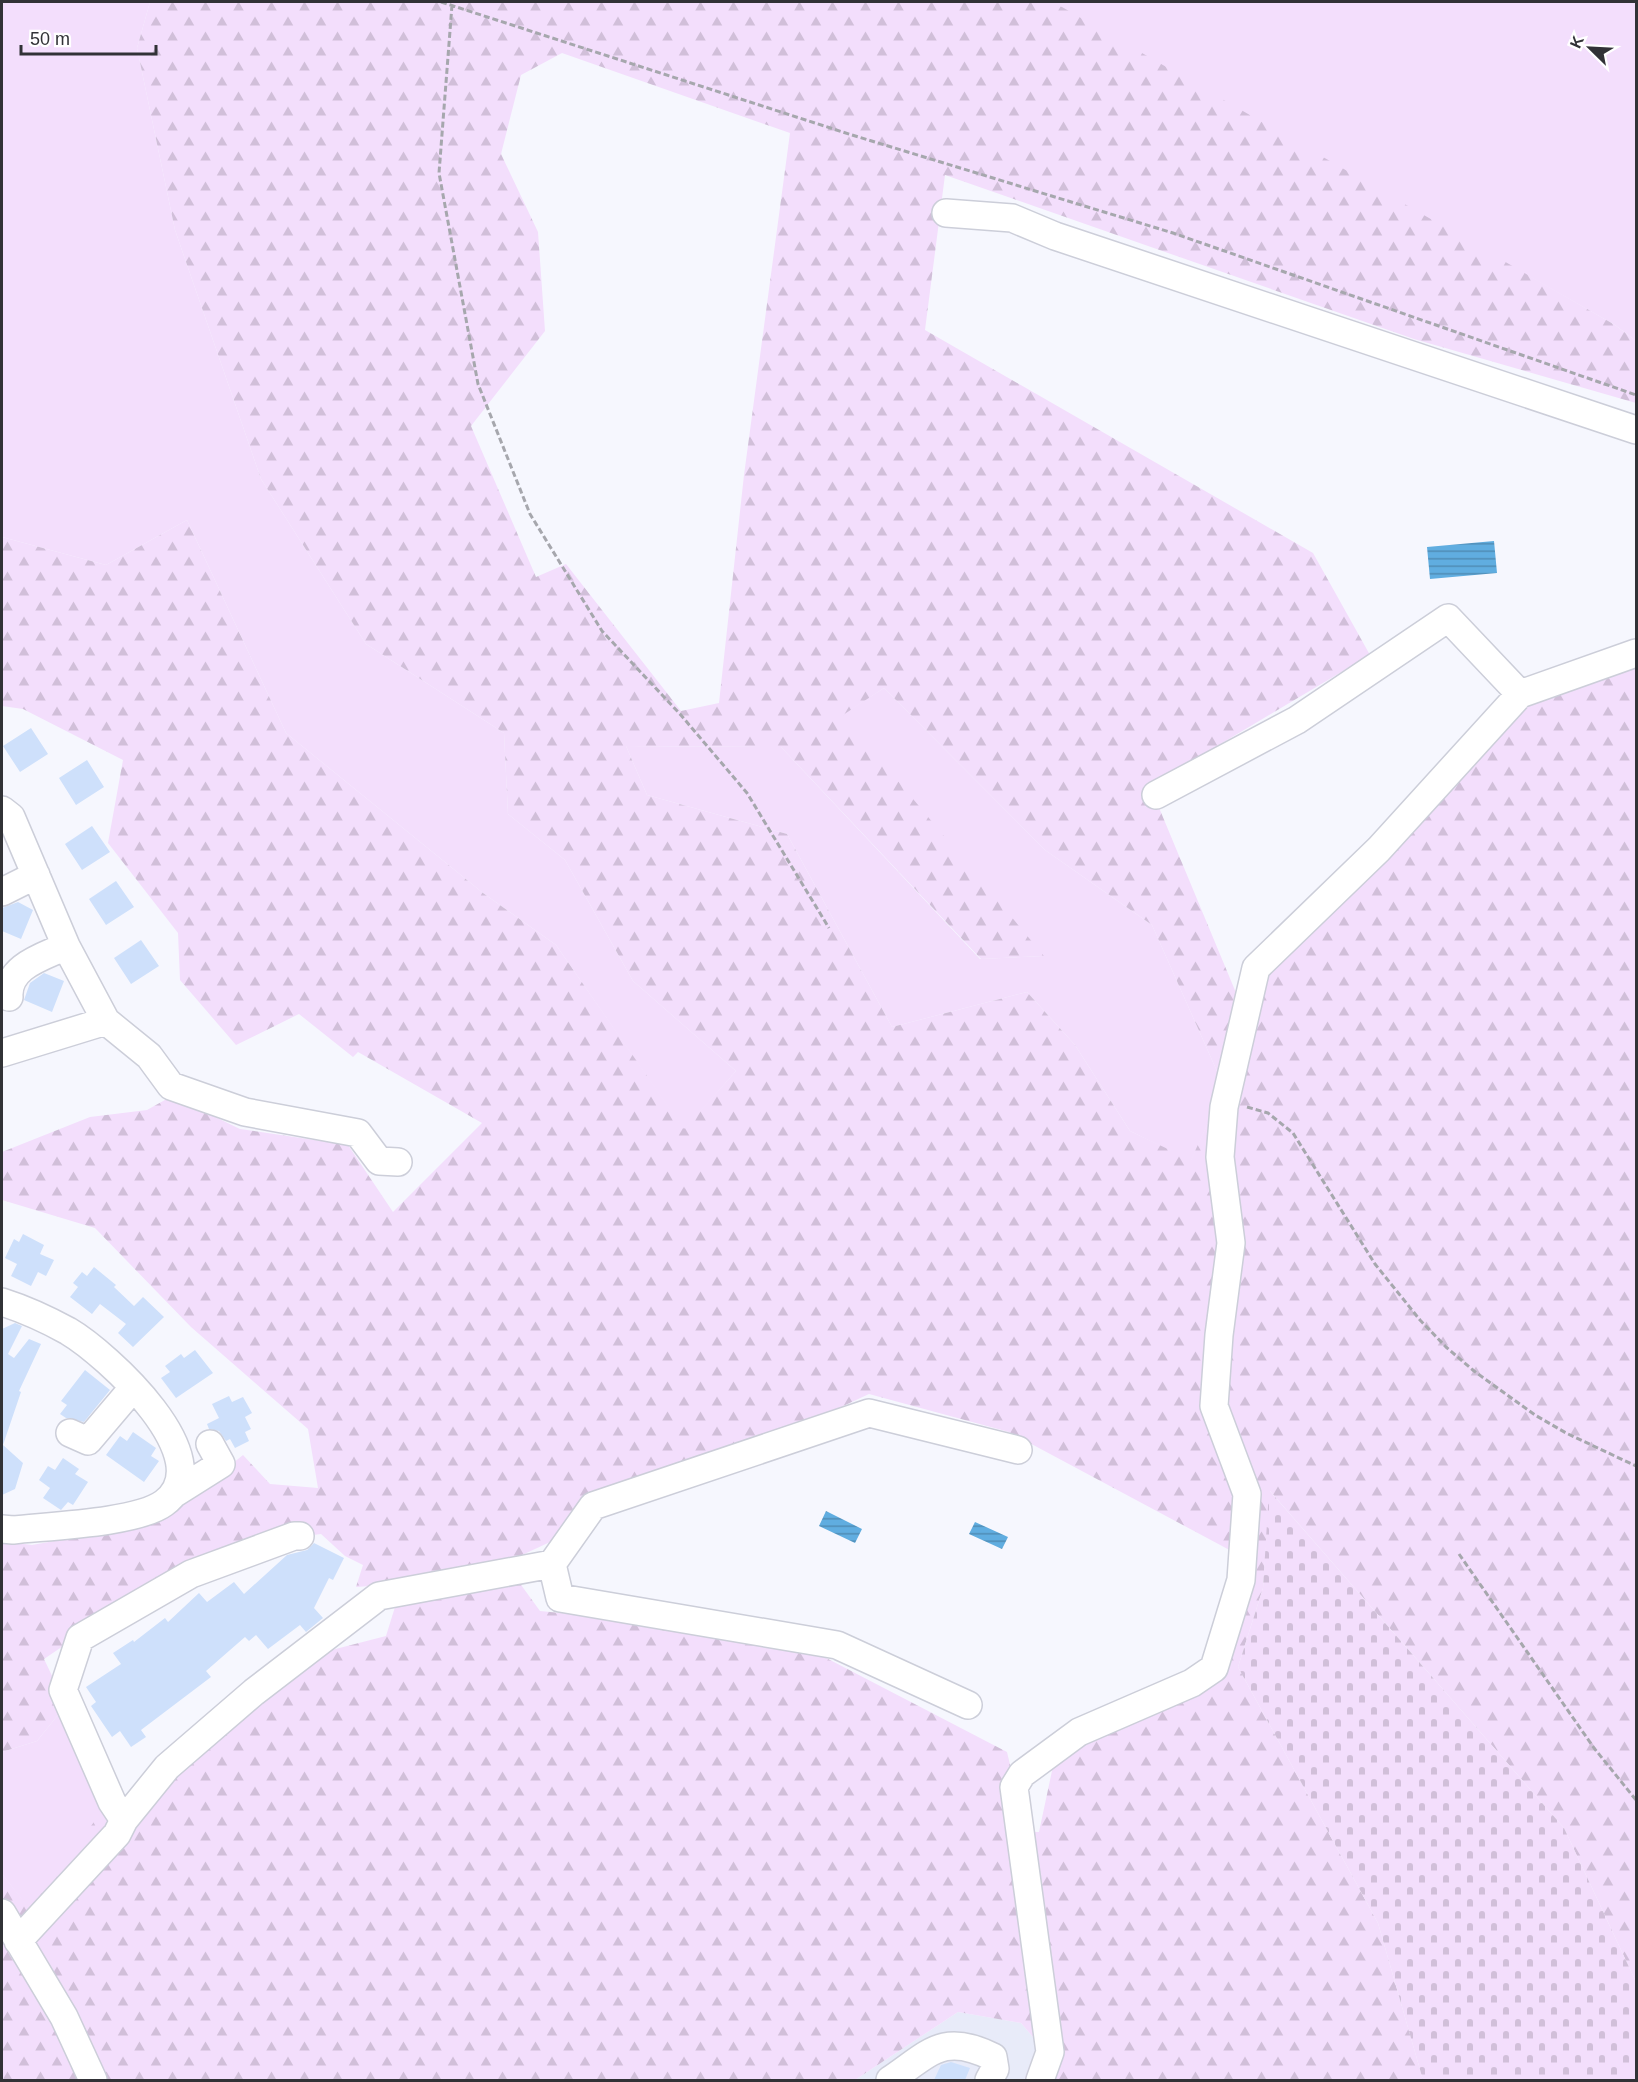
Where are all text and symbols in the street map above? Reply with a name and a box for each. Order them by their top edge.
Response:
scale bar [21,18,156,56]
north arrow [1560,18,1620,78]
text: 50 m [30,29,70,49]
text: K [1567,33,1587,51]

